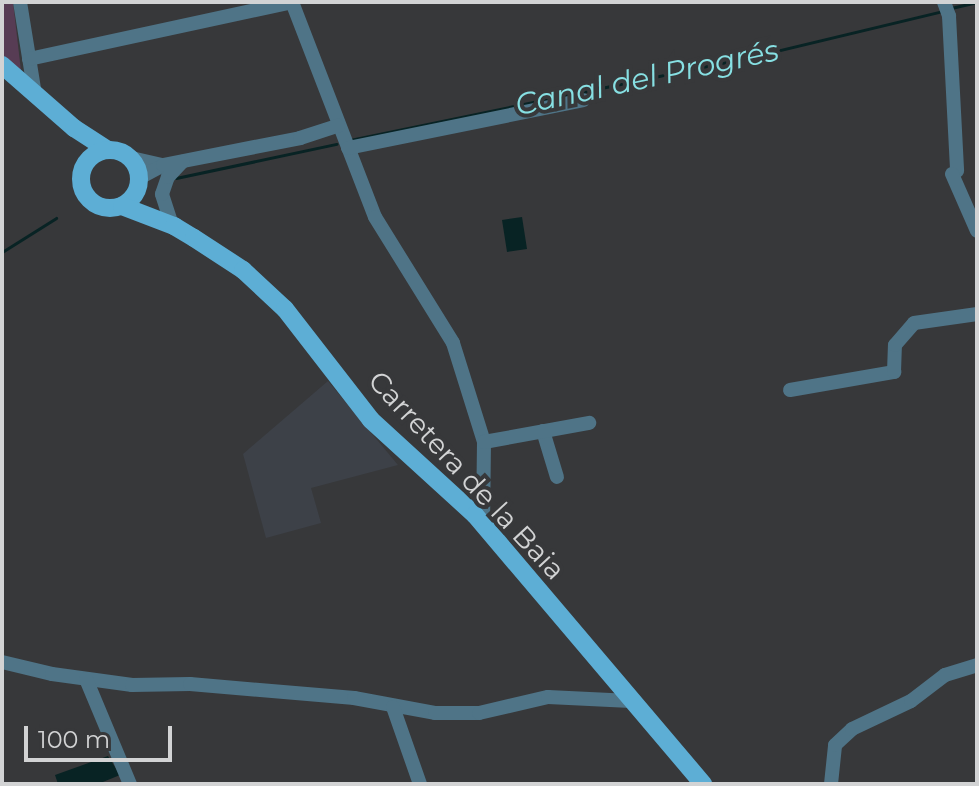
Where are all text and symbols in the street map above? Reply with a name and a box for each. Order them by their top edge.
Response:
water label: Canal del Progrés [512,32,782,124]
street label: Carretera de la Baia [362,364,572,586]
scale bar [28,710,176,760]
text: 100 m [38,725,110,754]

